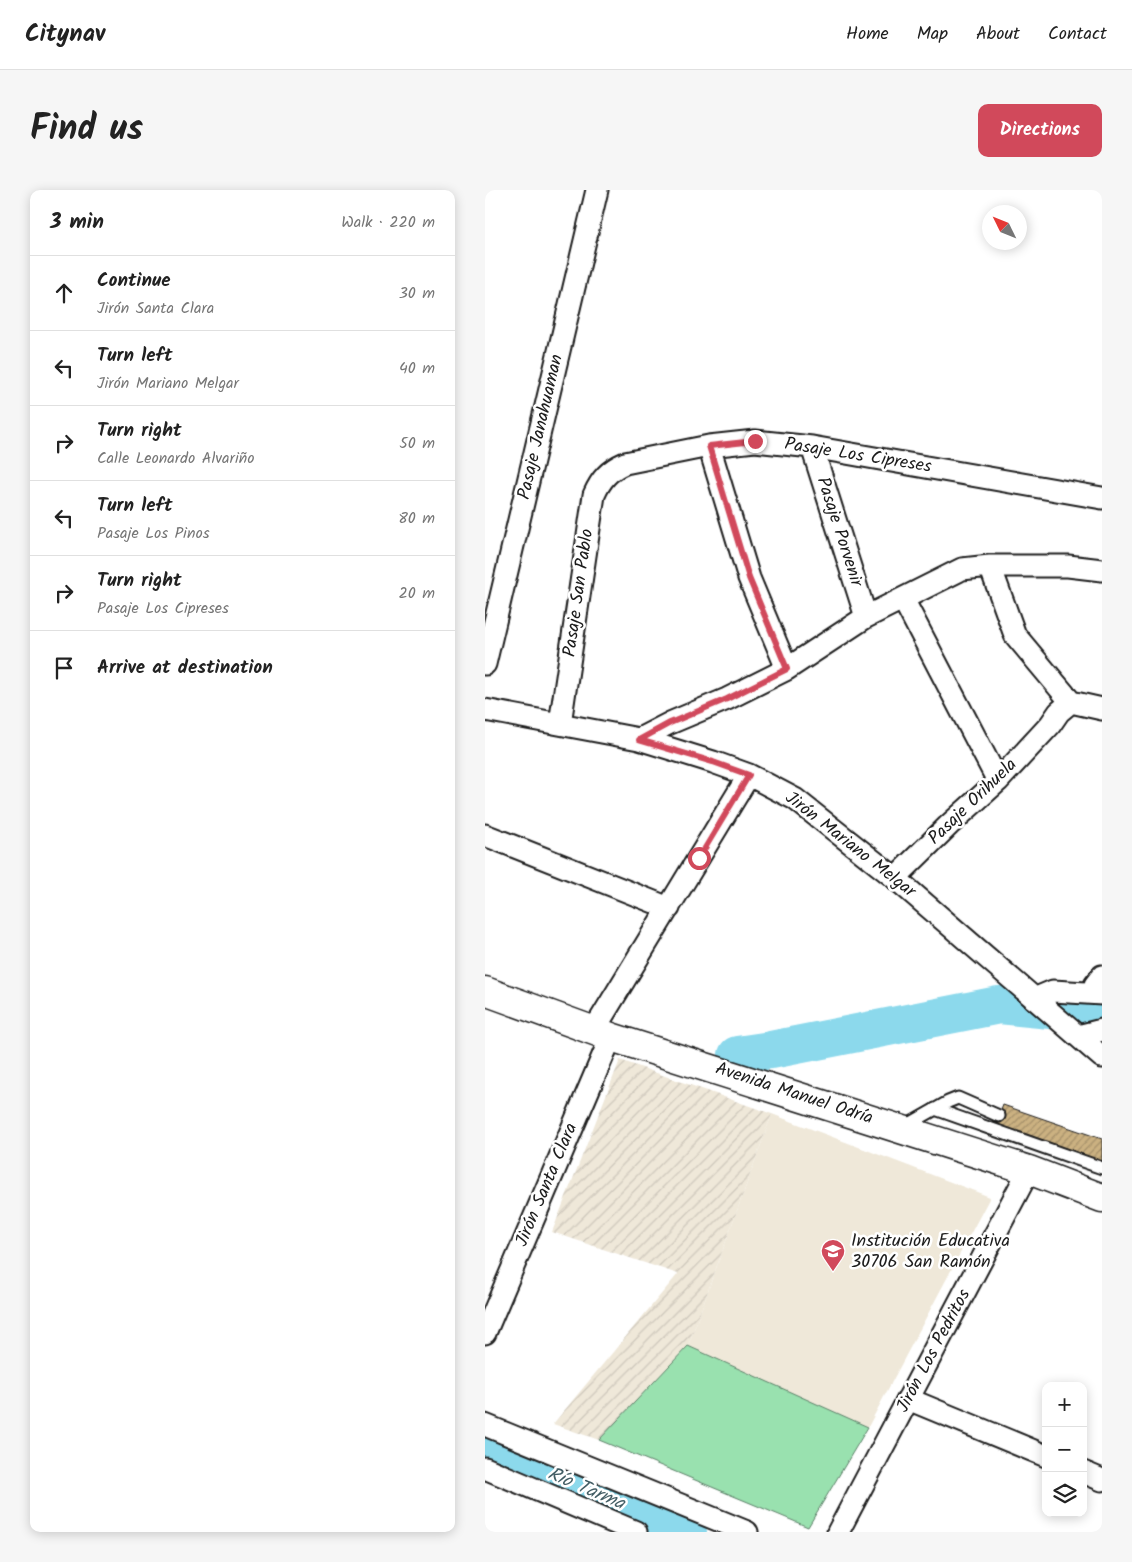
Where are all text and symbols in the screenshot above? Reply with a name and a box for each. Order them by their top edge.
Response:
text: Citynav [25,15,105,54]
text: Home [846,20,889,49]
text: Map [917,20,948,49]
text: About [976,20,1020,49]
text: Contact [1048,20,1107,49]
text: Find us [30,102,143,158]
button: Directions [978,104,1102,157]
north arrow [982,205,1027,250]
text: 3 min [50,206,104,239]
text: Walk · 220 m [341,210,435,235]
text: Continue [97,266,170,296]
icon: ahead [50,279,78,307]
text: 30 m [399,281,435,306]
text: Jirón Santa Clara [97,296,214,321]
text: Turn left [97,341,172,371]
street label: Pasaje Janahuaman [510,352,572,502]
icon: left [50,354,78,382]
text: 40 m [399,356,435,381]
text: Jirón Mariano Melgar [97,371,239,396]
text: Turn right [97,416,182,446]
icon: right [50,429,78,457]
route end [744,430,767,453]
street label: Pasaje Los Cipreses [783,430,934,482]
text: 50 m [399,431,435,456]
text: Calle Leonardo Alvariño [97,446,254,471]
street label: Pasaje Porvenir [808,473,871,592]
text: Turn left [97,491,172,521]
icon: left [50,504,78,532]
text: 80 m [398,506,435,531]
text: Pasaje Los Pinos [97,521,210,546]
street label: Pasaje San Pablo [556,527,602,659]
text: Turn right [97,566,182,596]
icon: right [50,579,78,607]
text: 20 m [399,581,435,606]
text: Pasaje Los Cipreses [97,596,229,621]
text: Arrive at destination [97,653,273,683]
icon: arrive [50,654,78,682]
street label: Pasaje Orihuela [922,752,1024,852]
street label: Jirón Mariano Melgar [778,784,923,906]
route start [688,847,711,870]
street label: Avenida Manuel Odría [711,1055,877,1133]
street label: Jirón Santa Clara [508,1119,586,1251]
place label: Institución Educativa 30706 San Ramón [851,1227,1010,1277]
school or university icon: Institución Educativa 30706 San Ramón [820,1238,846,1272]
street label: Jirón Los Pedritos [889,1284,979,1418]
map controls [1042,1382,1087,1517]
button: + [1042,1382,1087,1427]
button: − [1042,1427,1087,1472]
water label: Río Tarma [543,1459,630,1519]
button: layers [1042,1472,1087,1517]

